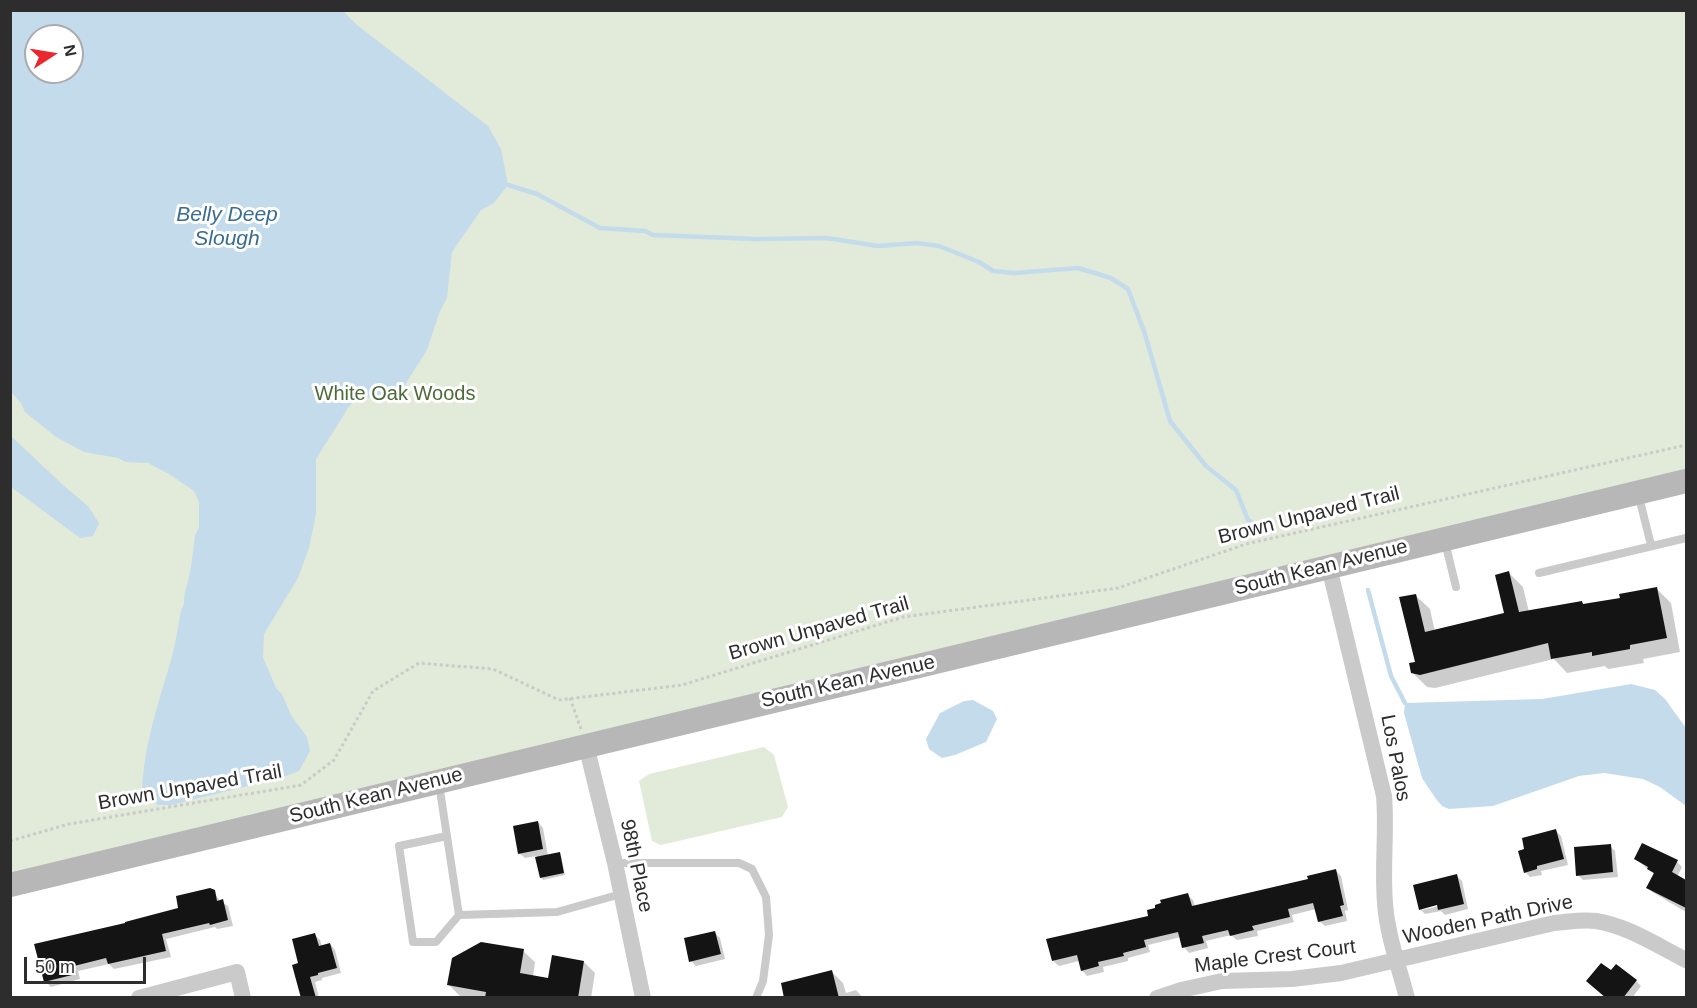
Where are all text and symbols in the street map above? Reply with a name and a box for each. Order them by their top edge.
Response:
north arrow [24,24,84,84]
text: N [61,43,80,58]
water label: Belly Deep Slough [176,202,278,252]
park label: White Oak Woods [315,382,475,406]
street label: Brown Unpaved Trail [1216,482,1402,550]
street label: South Kean Avenue [1232,535,1410,601]
street label: Brown Unpaved Trail [726,592,912,666]
street label: South Kean Avenue [759,650,937,714]
street label: Los Palos [1375,713,1415,803]
street label: Brown Unpaved Trail [96,760,284,816]
street label: South Kean Avenue [287,763,465,829]
street label: 98th Place [614,817,658,915]
street label: Wooden Path Drive [1401,890,1575,950]
street label: Maple Crest Court [1193,935,1357,979]
scale bar [27,945,148,983]
text: 50 m [35,957,75,977]

